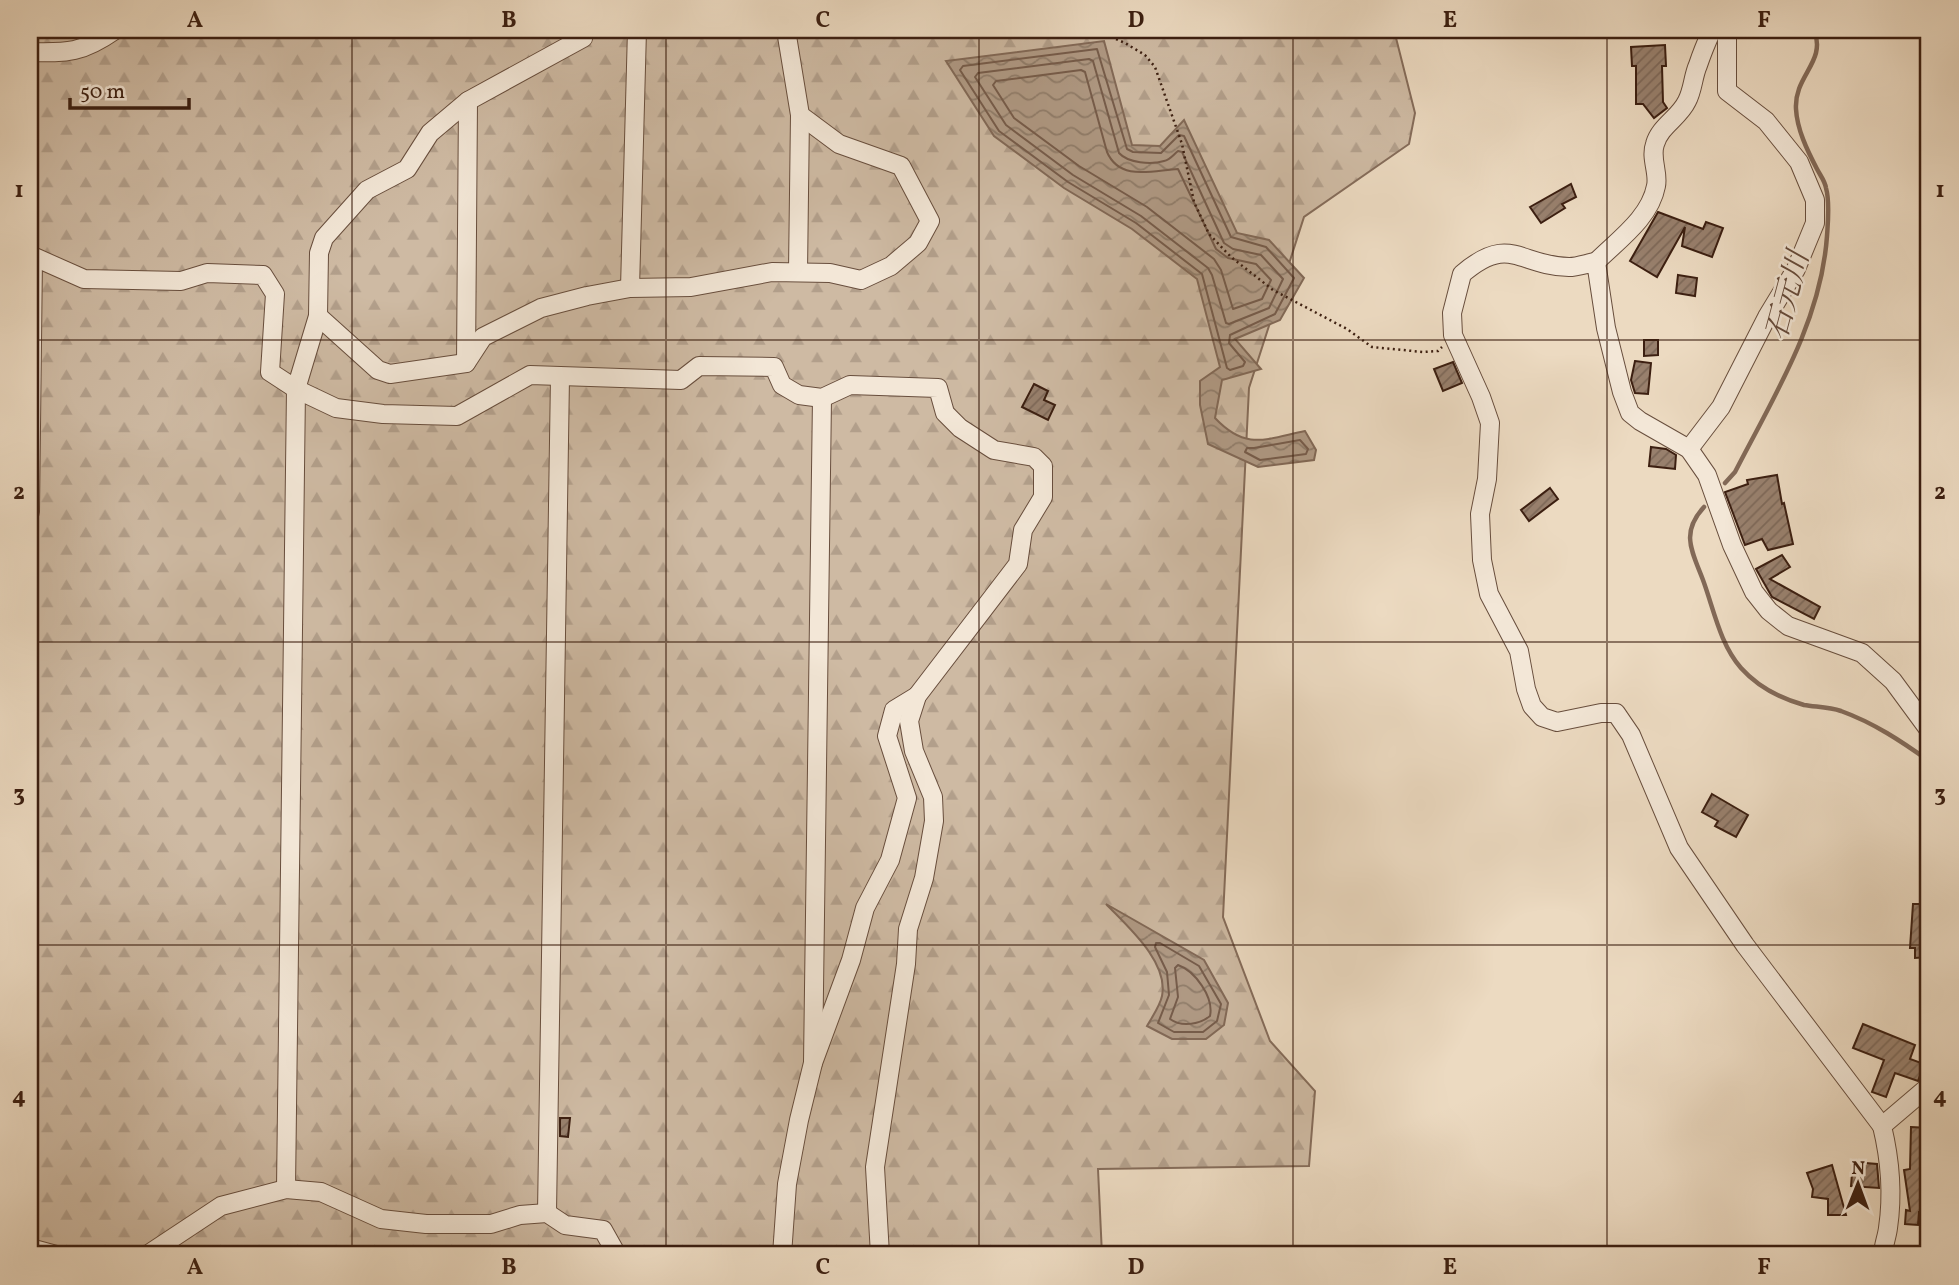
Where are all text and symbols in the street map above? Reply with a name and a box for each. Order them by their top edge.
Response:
text: A [187,5,203,37]
text: B [501,5,517,37]
text: C [816,5,830,37]
text: D [1128,5,1145,37]
text: E [1443,5,1457,37]
text: F [1757,5,1771,37]
scale bar [70,66,189,110]
text: 50 m [80,78,125,107]
text: 1 [14,175,24,207]
text: 1 [1935,175,1945,207]
water label: 石元川 [1757,244,1822,345]
text: 2 [13,477,25,509]
text: 2 [1934,477,1946,509]
text: 3 [13,779,25,811]
text: 3 [1934,779,1946,811]
text: 4 [12,1081,26,1113]
text: 4 [1933,1081,1947,1113]
north arrow [1822,1148,1892,1218]
text: N [1851,1156,1866,1182]
text: A [187,1252,203,1284]
text: B [501,1252,517,1284]
text: C [816,1252,830,1284]
text: D [1128,1252,1145,1284]
text: E [1443,1252,1457,1284]
text: F [1757,1252,1771,1284]

